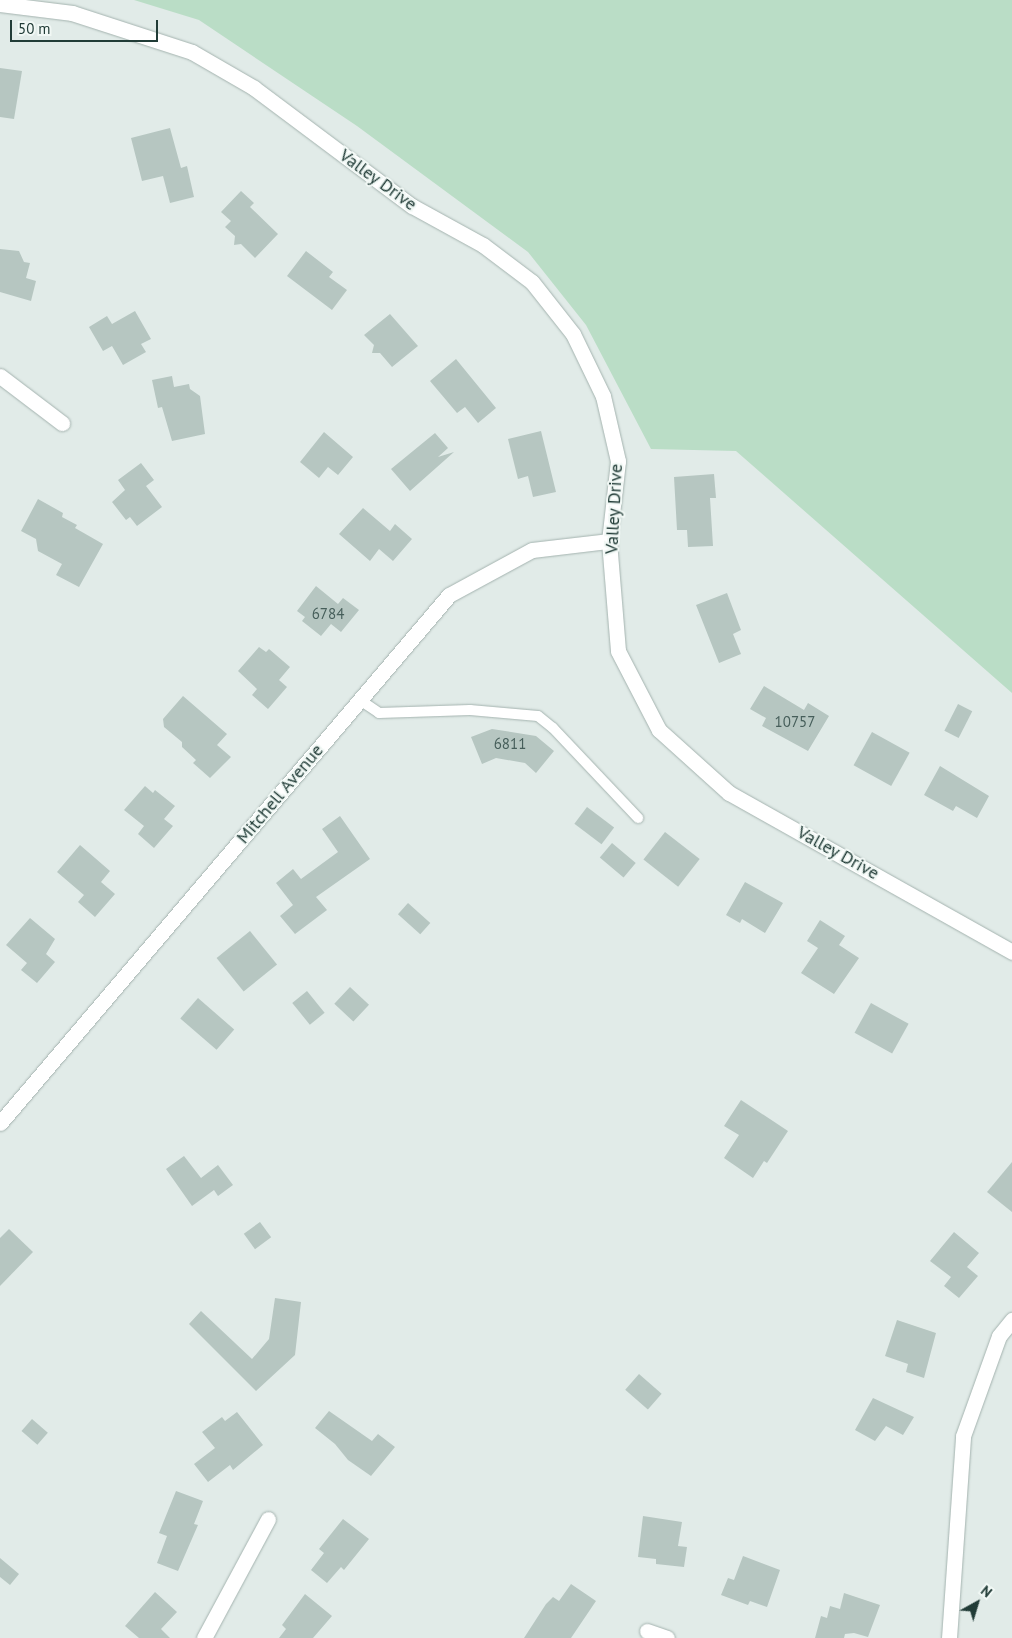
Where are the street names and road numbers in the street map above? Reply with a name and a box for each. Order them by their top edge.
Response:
street label: Valley Drive [335,145,421,215]
street label: Valley Drive [601,463,627,555]
street label: Mitchell Avenue [232,740,328,848]
street label: Valley Drive [793,821,883,885]

